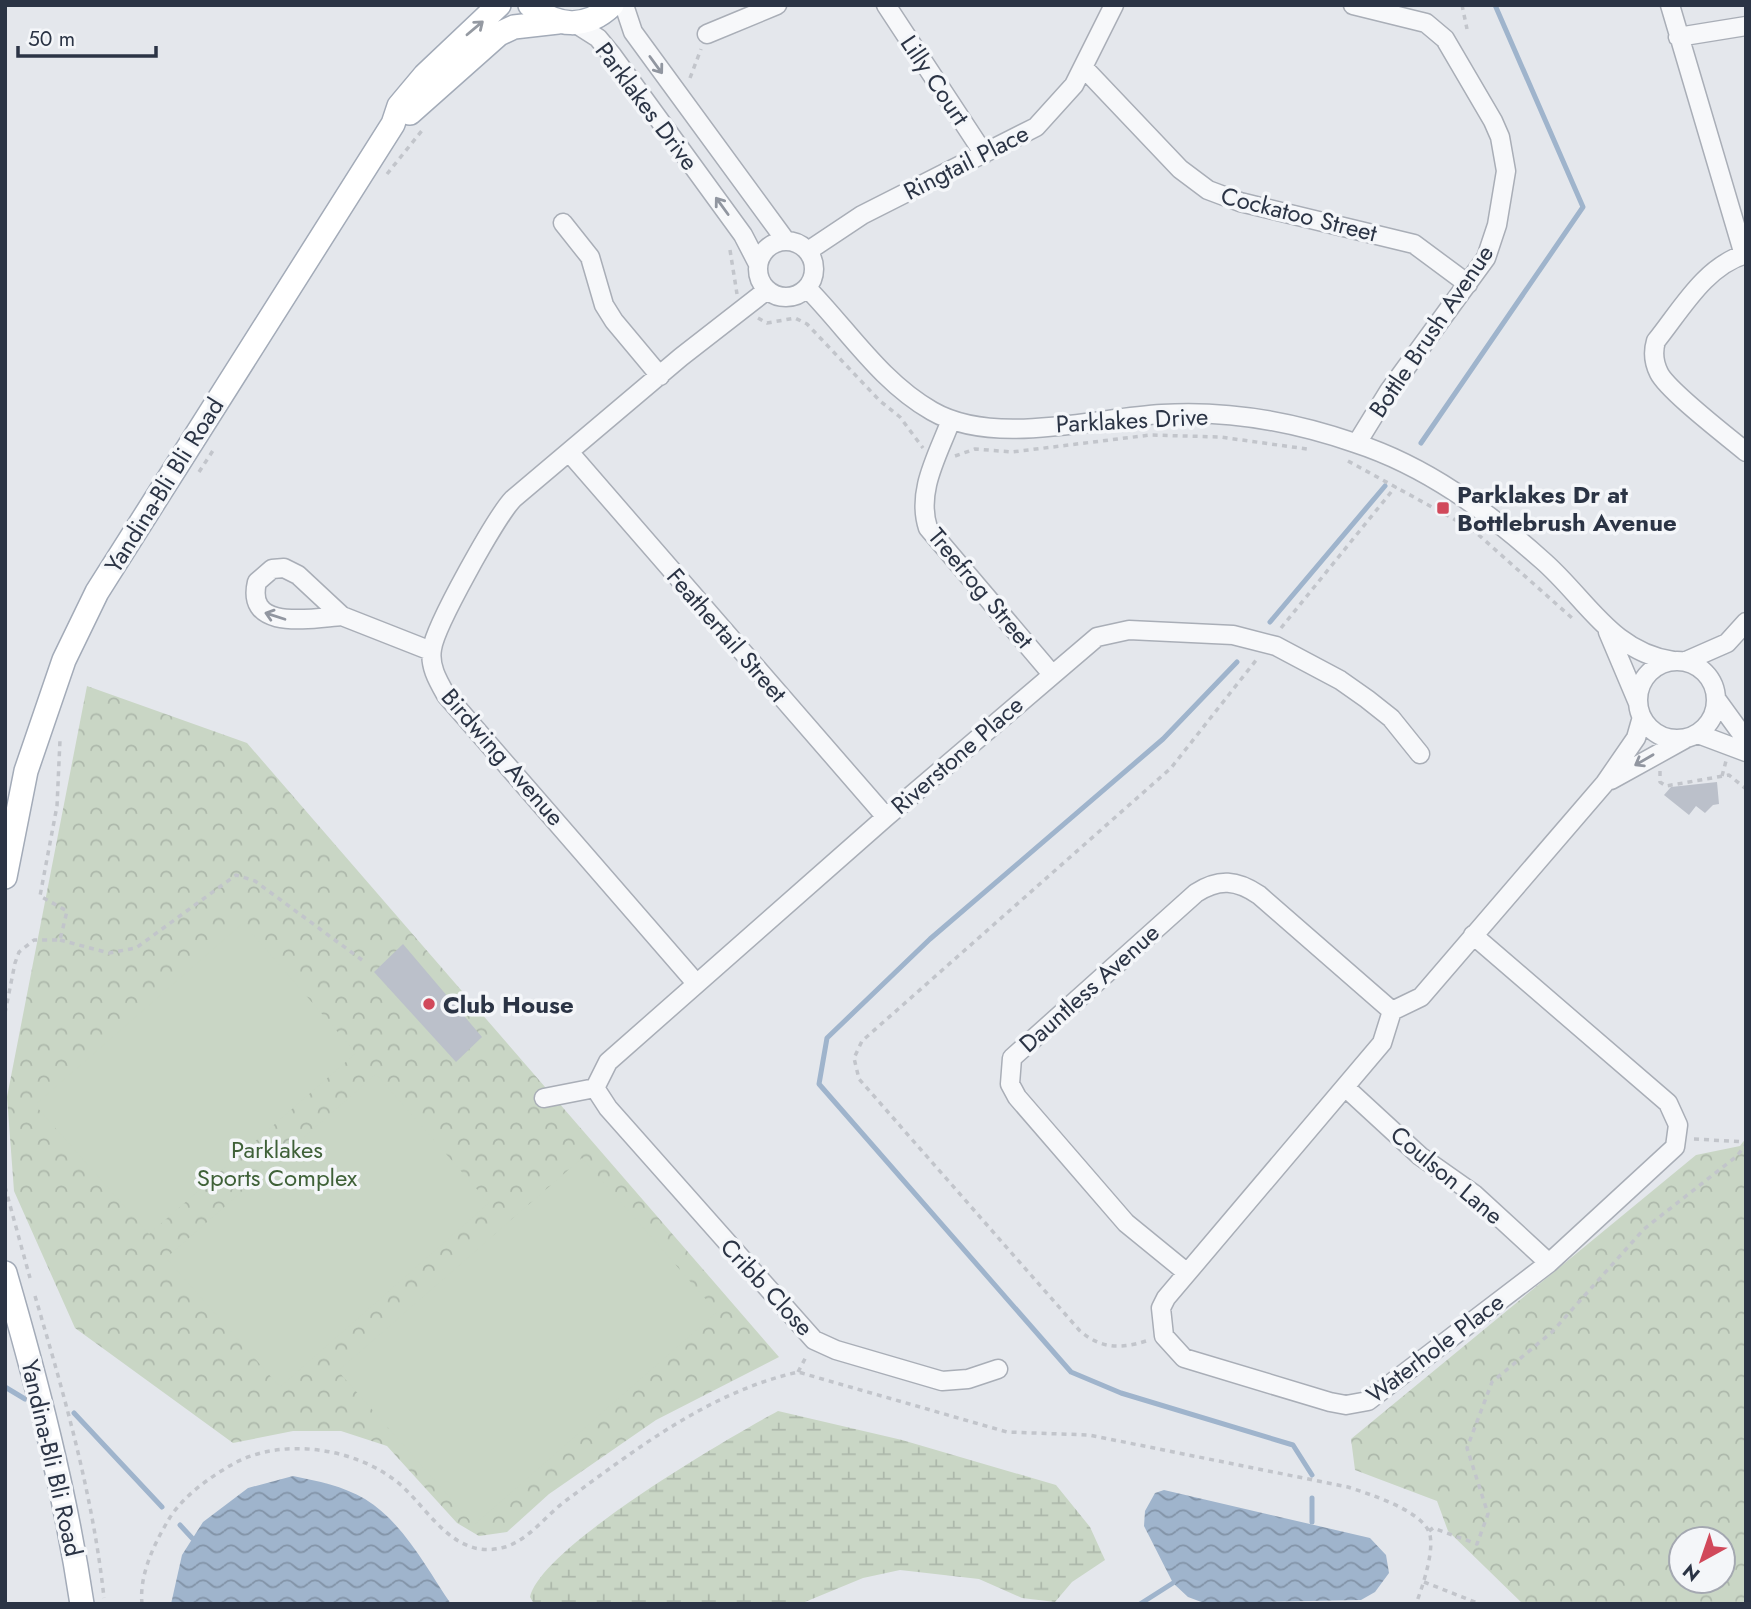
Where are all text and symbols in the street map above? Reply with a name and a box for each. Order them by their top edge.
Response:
scale bar [18,14,156,58]
one-way arrow [465,20,483,36]
text: 50 m [28,24,75,54]
street label: Lilly Court [892,28,978,132]
street label: Parklakes Drive [587,35,707,177]
one-way arrow [649,55,663,74]
street label: Ringtail Place [897,115,1035,209]
street label: Cockatoo Street [1217,178,1381,250]
one-way arrow [715,197,730,216]
street label: Bottle Brush Avenue [1360,238,1502,424]
street label: Yandina-Bli Bli Road [96,391,232,579]
street label: Parklakes Drive [1055,399,1209,441]
place label: Parklakes Dr at Bottlebrush Avenue [1457,477,1677,540]
marker: Parklakes Dr at Bottlebrush Avenue [1435,500,1451,516]
street label: Treefrog Street [920,520,1042,656]
street label: Feathertail Street [659,560,795,710]
one-way arrow [264,608,286,621]
street label: Birdwing Avenue [433,680,573,834]
street label: Riverstone Place [883,688,1031,822]
one-way arrow [1635,753,1655,767]
street label: Dauntless Avenue [1011,915,1167,1061]
place label: Club House [443,987,574,1022]
marker: Club House [421,996,437,1012]
street label: Coulson Lane [1383,1117,1511,1233]
park label: Parklakes Sports Complex [197,1132,358,1195]
street label: Cribb Close [712,1230,822,1344]
street label: Waterhole Place [1359,1285,1511,1411]
street label: Yandina-Bli Bli Road [12,1356,92,1560]
north arrow [1667,1525,1737,1595]
text: N [1677,1557,1706,1588]

